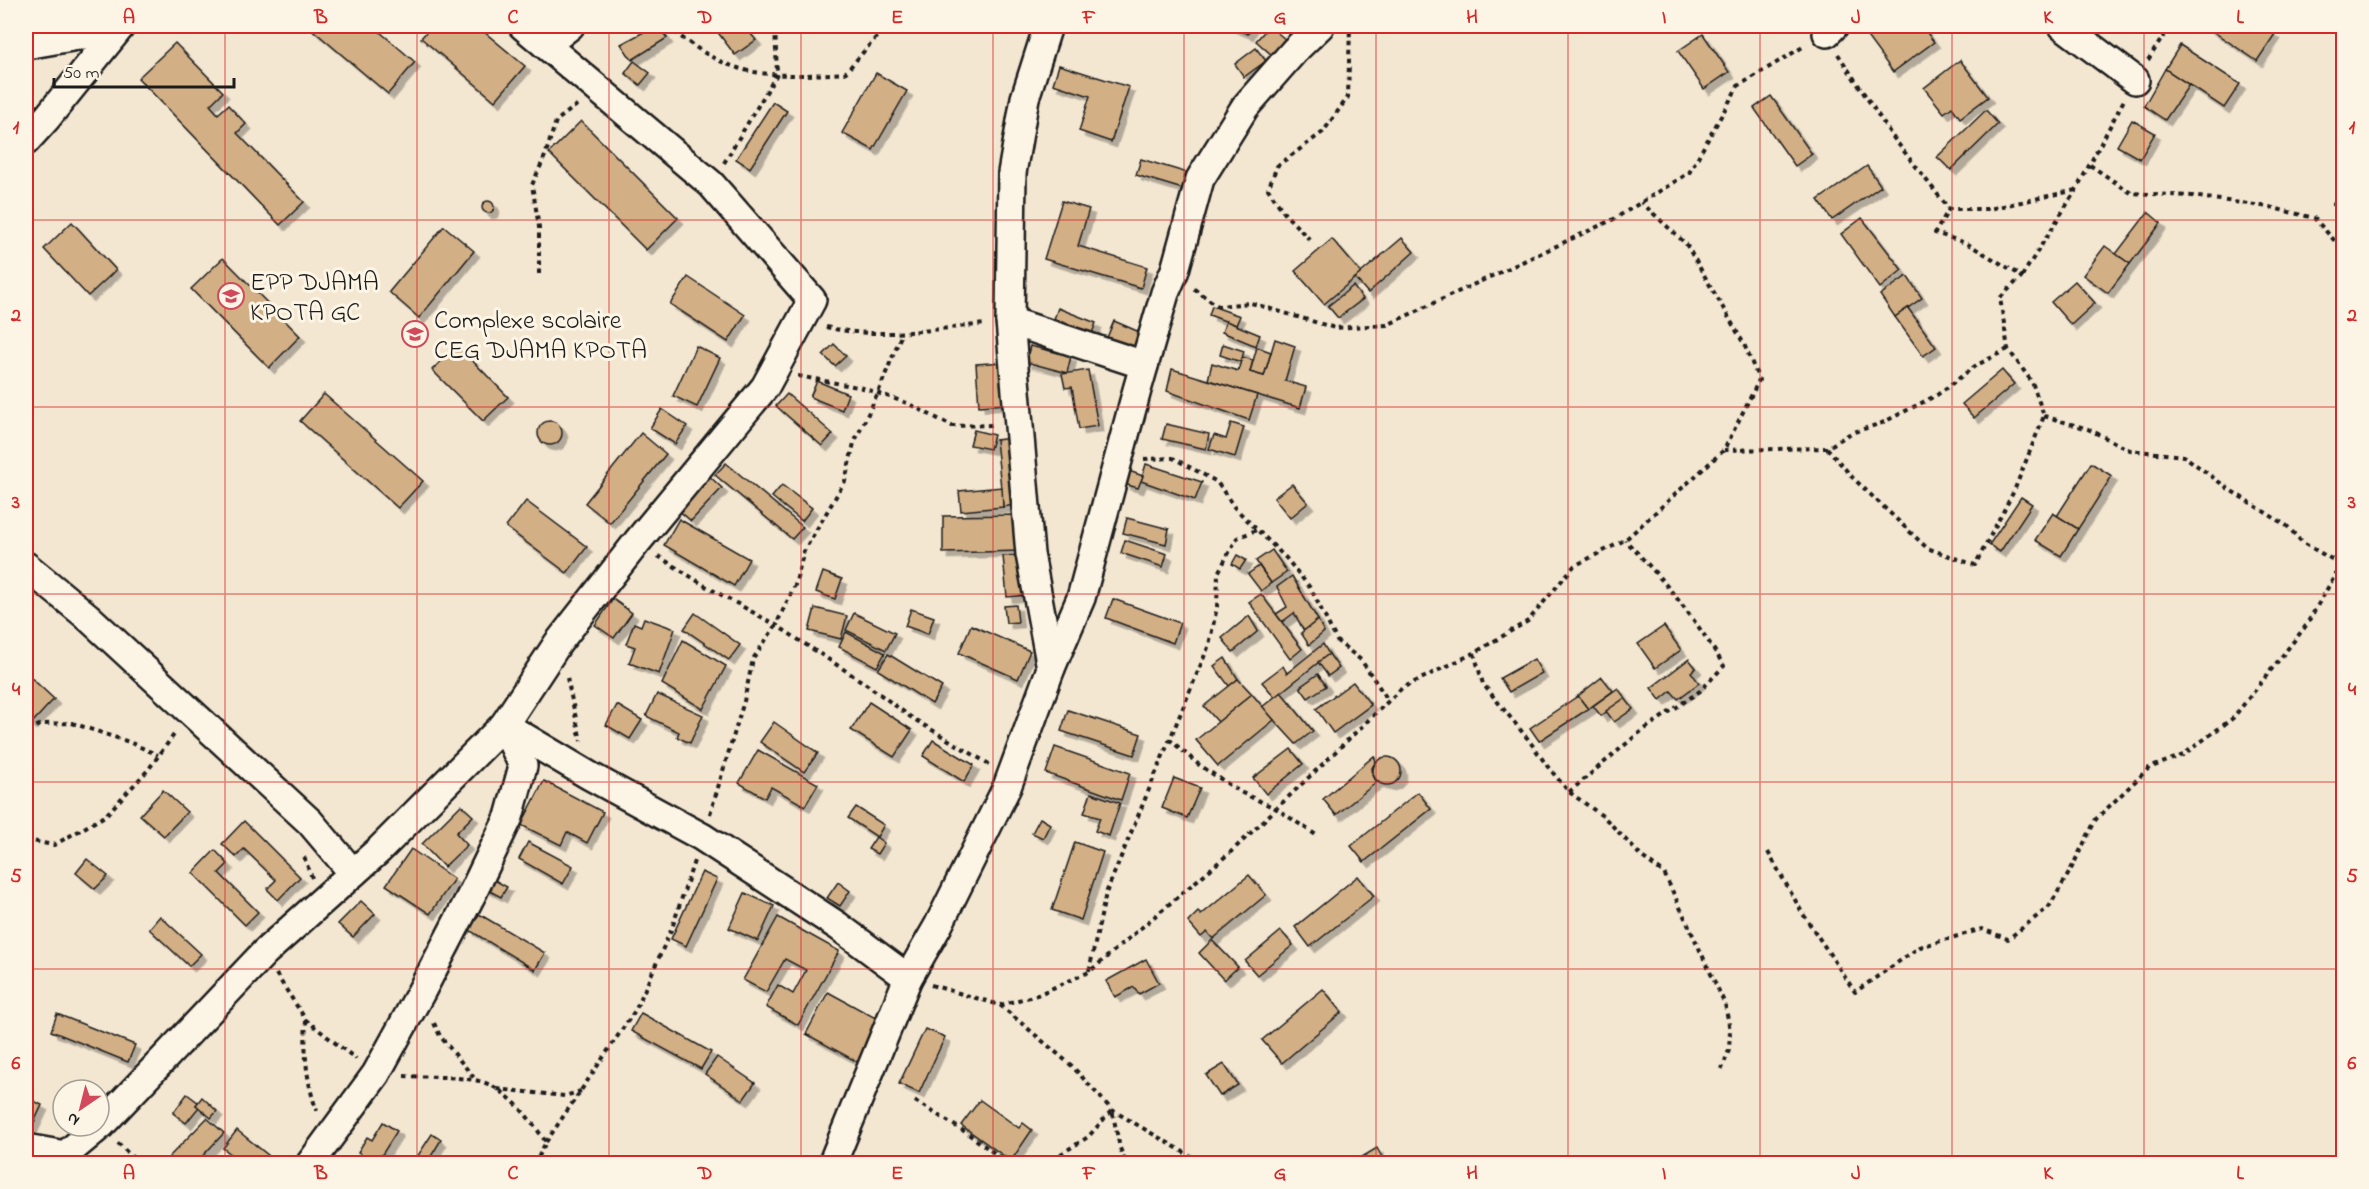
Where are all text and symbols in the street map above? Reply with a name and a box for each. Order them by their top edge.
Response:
text: A [123,4,135,33]
text: B [313,4,328,33]
text: C [508,4,519,33]
text: D [697,4,712,33]
text: E [891,4,903,33]
text: F [1082,4,1096,33]
text: G [1274,4,1287,33]
text: H [1466,4,1478,33]
text: I [1662,4,1667,33]
text: J [1851,4,1861,33]
text: K [2043,4,2054,33]
text: L [2236,4,2244,33]
scale bar [54,51,234,89]
text: 50 m [63,61,100,87]
text: 1 [13,114,20,143]
text: 1 [2349,114,2356,143]
place label: EPP DJAMA KPOTA GC [250,265,379,333]
school or university icon: EPP DJAMA KPOTA GC [216,281,246,311]
text: 2 [10,302,21,331]
text: 2 [2346,302,2357,331]
place label: Complexe scolaire CEG DJAMA KPOTA [434,303,647,371]
school or university icon: Complexe scolaire CEG DJAMA KPOTA [400,319,430,349]
text: 3 [11,489,20,518]
text: 3 [2347,489,2356,518]
text: 4 [12,676,21,705]
text: 4 [2348,676,2357,705]
text: 5 [10,863,22,892]
text: 5 [2346,863,2358,892]
text: 6 [12,1050,21,1079]
text: 6 [2348,1050,2357,1079]
north arrow [51,1078,111,1138]
text: N [62,1106,85,1132]
text: A [123,1160,135,1189]
text: B [313,1160,328,1189]
text: C [508,1160,519,1189]
text: D [697,1160,712,1189]
text: E [891,1160,903,1189]
text: F [1082,1160,1096,1189]
text: G [1274,1160,1287,1189]
text: H [1466,1160,1478,1189]
text: I [1662,1160,1667,1189]
text: J [1851,1160,1861,1189]
text: K [2043,1160,2054,1189]
text: L [2236,1160,2244,1189]

